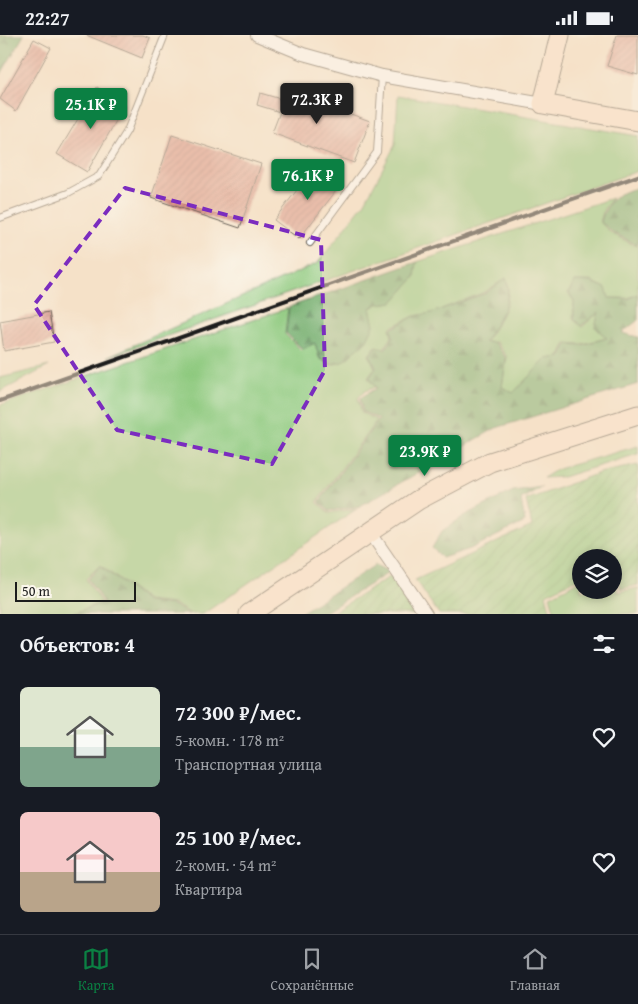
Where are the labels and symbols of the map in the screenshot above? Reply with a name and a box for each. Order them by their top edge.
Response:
pin: 72.3K ₽ [271,83,363,125]
pin: 25.1K ₽ [45,87,137,130]
pin: 76.1K ₽ [262,159,354,201]
pin: 23.9K ₽ [379,435,471,477]
scale bar [15,579,136,602]

